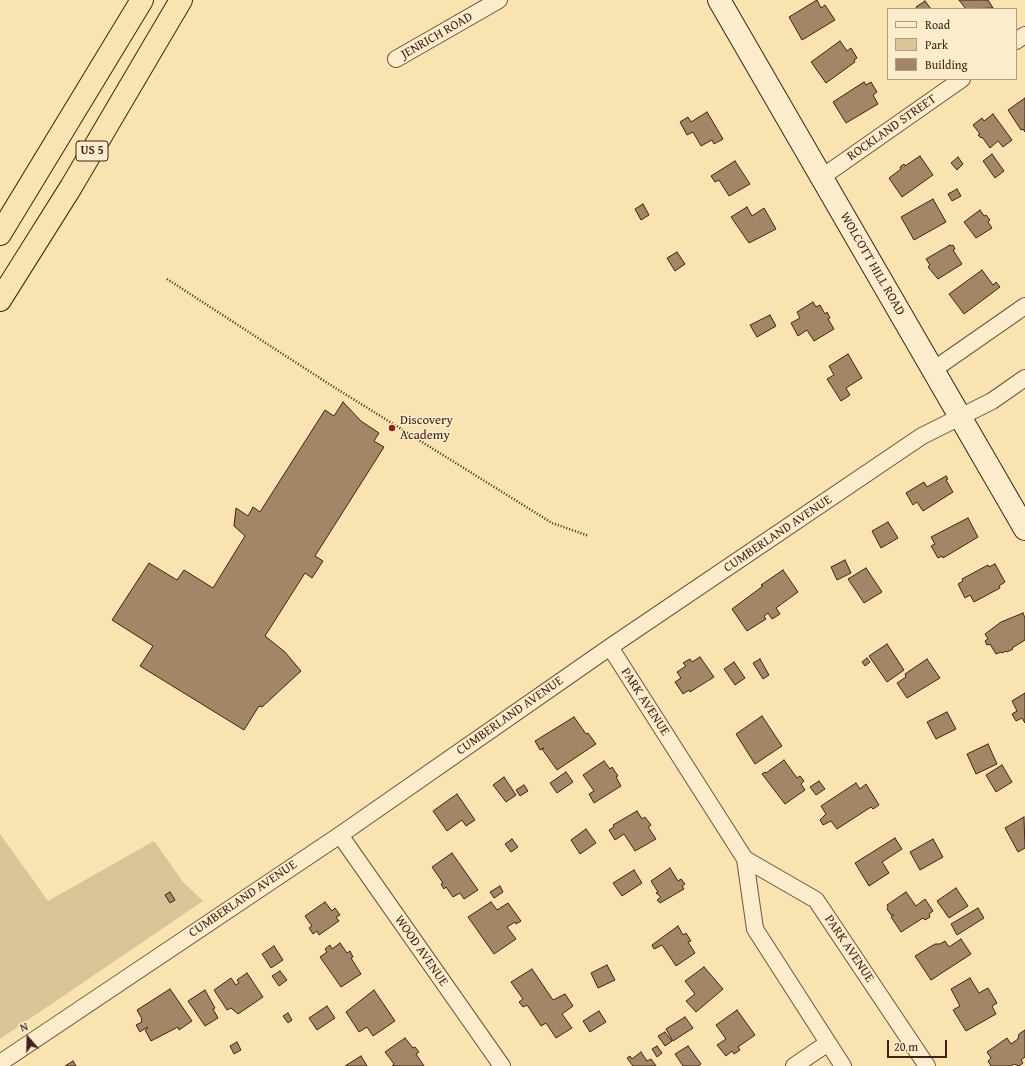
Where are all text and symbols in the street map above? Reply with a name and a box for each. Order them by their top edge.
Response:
legend [887,8,1017,80]
street label: JENRICH ROAD [398,9,476,63]
text: Road [925,16,950,33]
text: Park [925,36,948,53]
text: Building [925,56,968,73]
street label: ROCKLAND STREET [844,91,940,165]
road number: US 5 [76,141,108,161]
street label: WOLCOTT HILL ROAD [836,210,908,318]
place label: Discovery Academy [400,413,453,444]
marker: Discovery Academy [387,423,397,433]
street label: CUMBERLAND AVENUE [721,492,835,576]
street label: PARK AVENUE [617,665,673,739]
street label: CUMBERLAND AVENUE [454,673,566,759]
street label: CUMBERLAND AVENUE [186,857,300,941]
street label: PARK AVENUE [821,912,877,986]
street label: WOOD AVENUE [391,913,451,989]
north arrow [8,1018,48,1058]
text: N [18,1018,30,1036]
scale bar [889,1032,949,1058]
text: 20 m [894,1038,918,1055]

